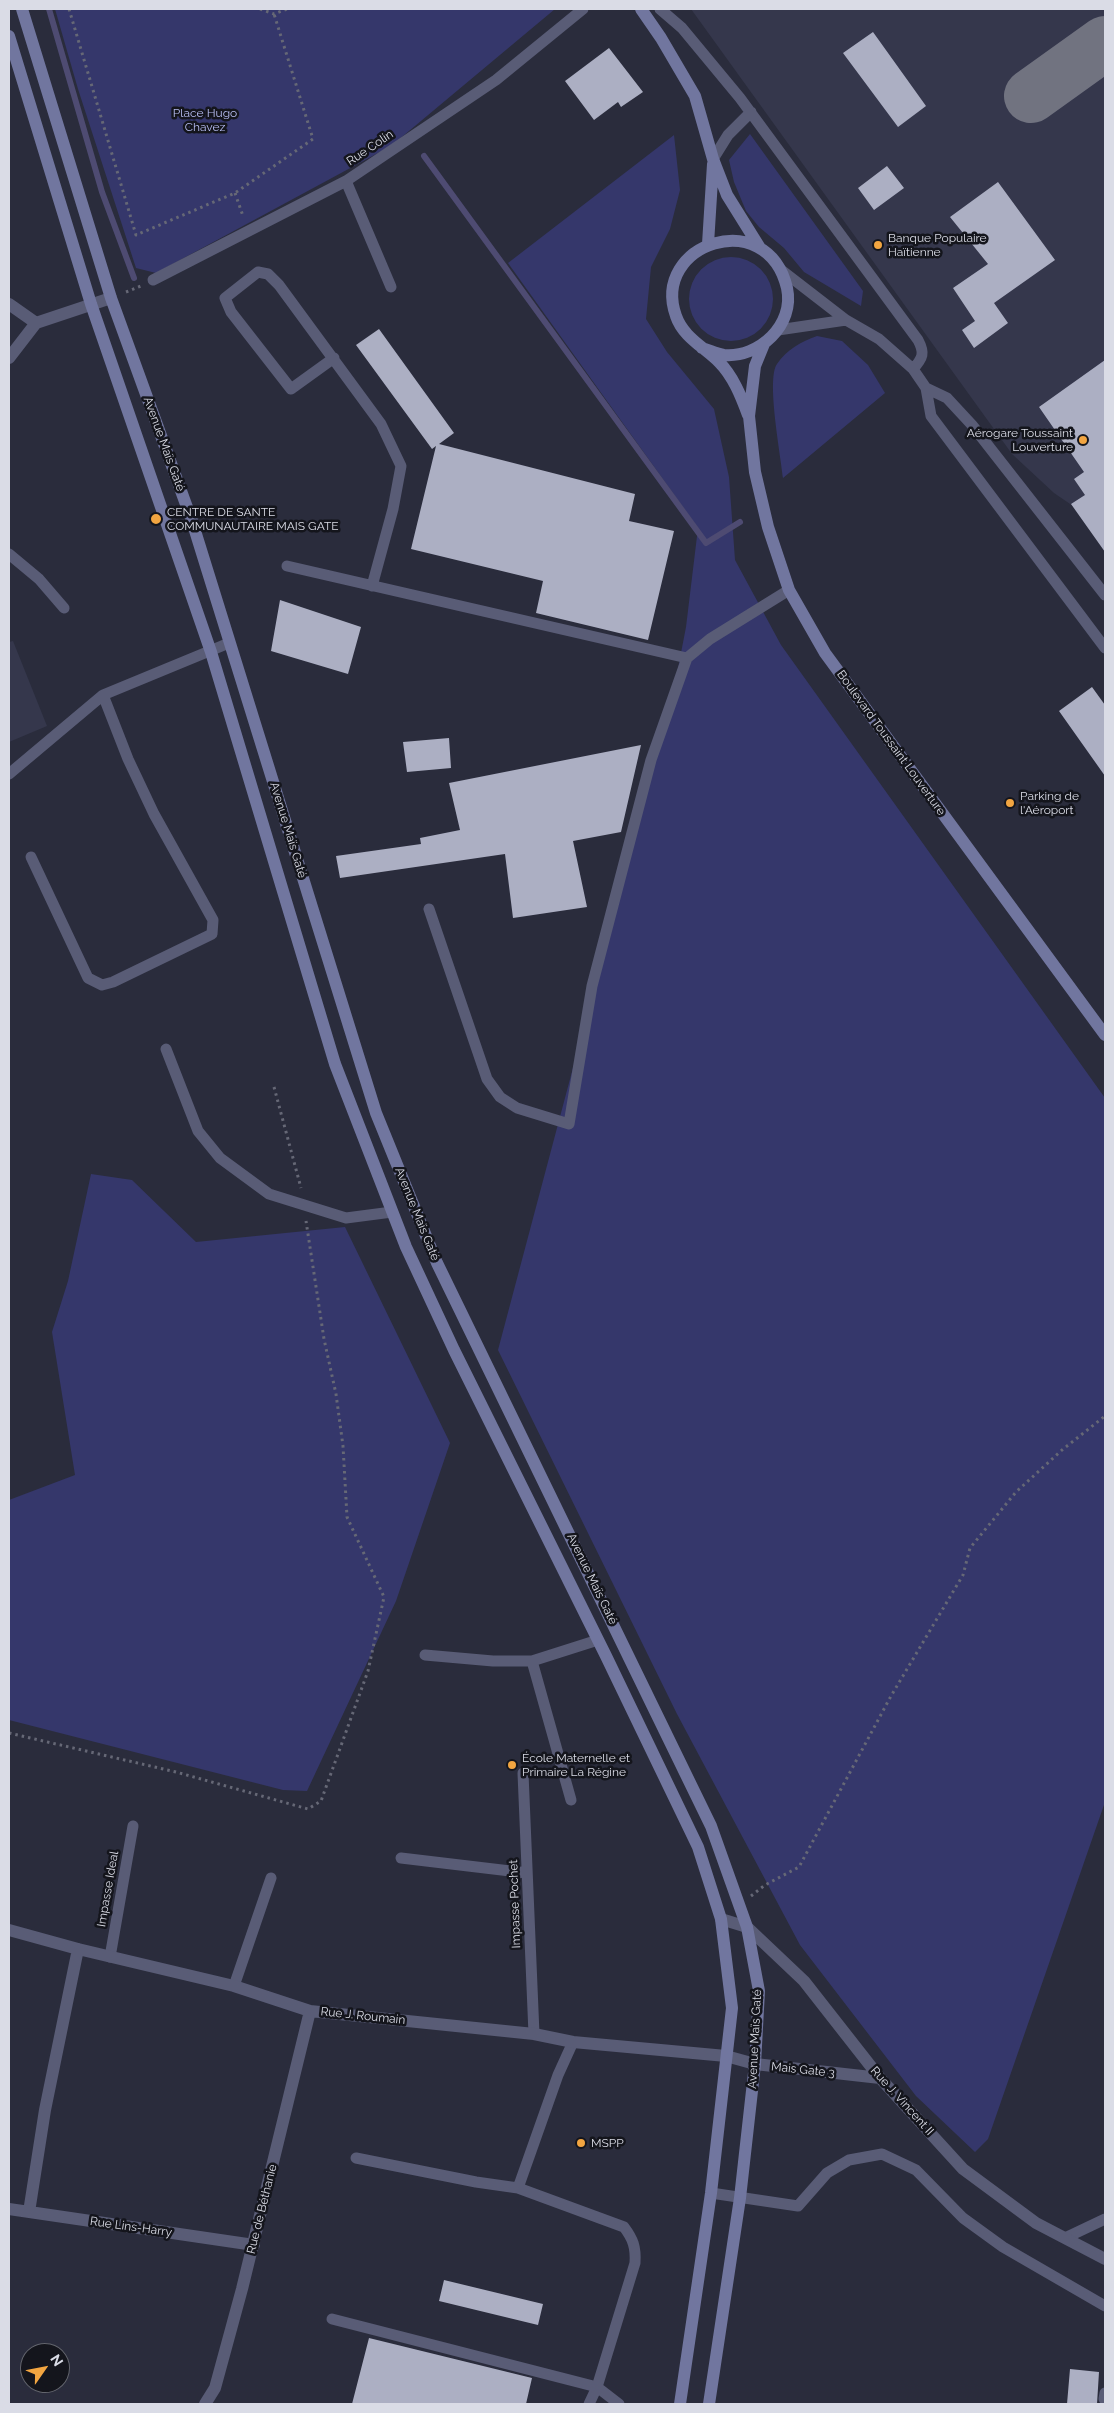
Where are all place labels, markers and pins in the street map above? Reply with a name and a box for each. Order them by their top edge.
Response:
place label: Banque Populaire Haïtienne [888,231,987,259]
marker: Banque Populaire Haïtienne [872,239,884,251]
place label: Aérogare Toussaint Louverture [967,426,1073,454]
marker: Aérogare Toussaint Louverture [1077,434,1089,446]
place label: CENTRE DE SANTE COMMUNAUTAIRE MAIS GATE [167,505,339,533]
marker: CENTRE DE SANTE COMMUNAUTAIRE MAIS GATE [149,512,163,526]
place label: Parking de l'Aéroport [1020,789,1079,817]
marker: Parking de l'Aéroport [1004,797,1016,809]
place label: École Maternelle et Primaire La Régine [522,1751,630,1779]
marker: École Maternelle et Primaire La Régine [506,1759,518,1771]
place label: MSPP [591,2136,624,2150]
marker: MSPP [575,2137,587,2149]

